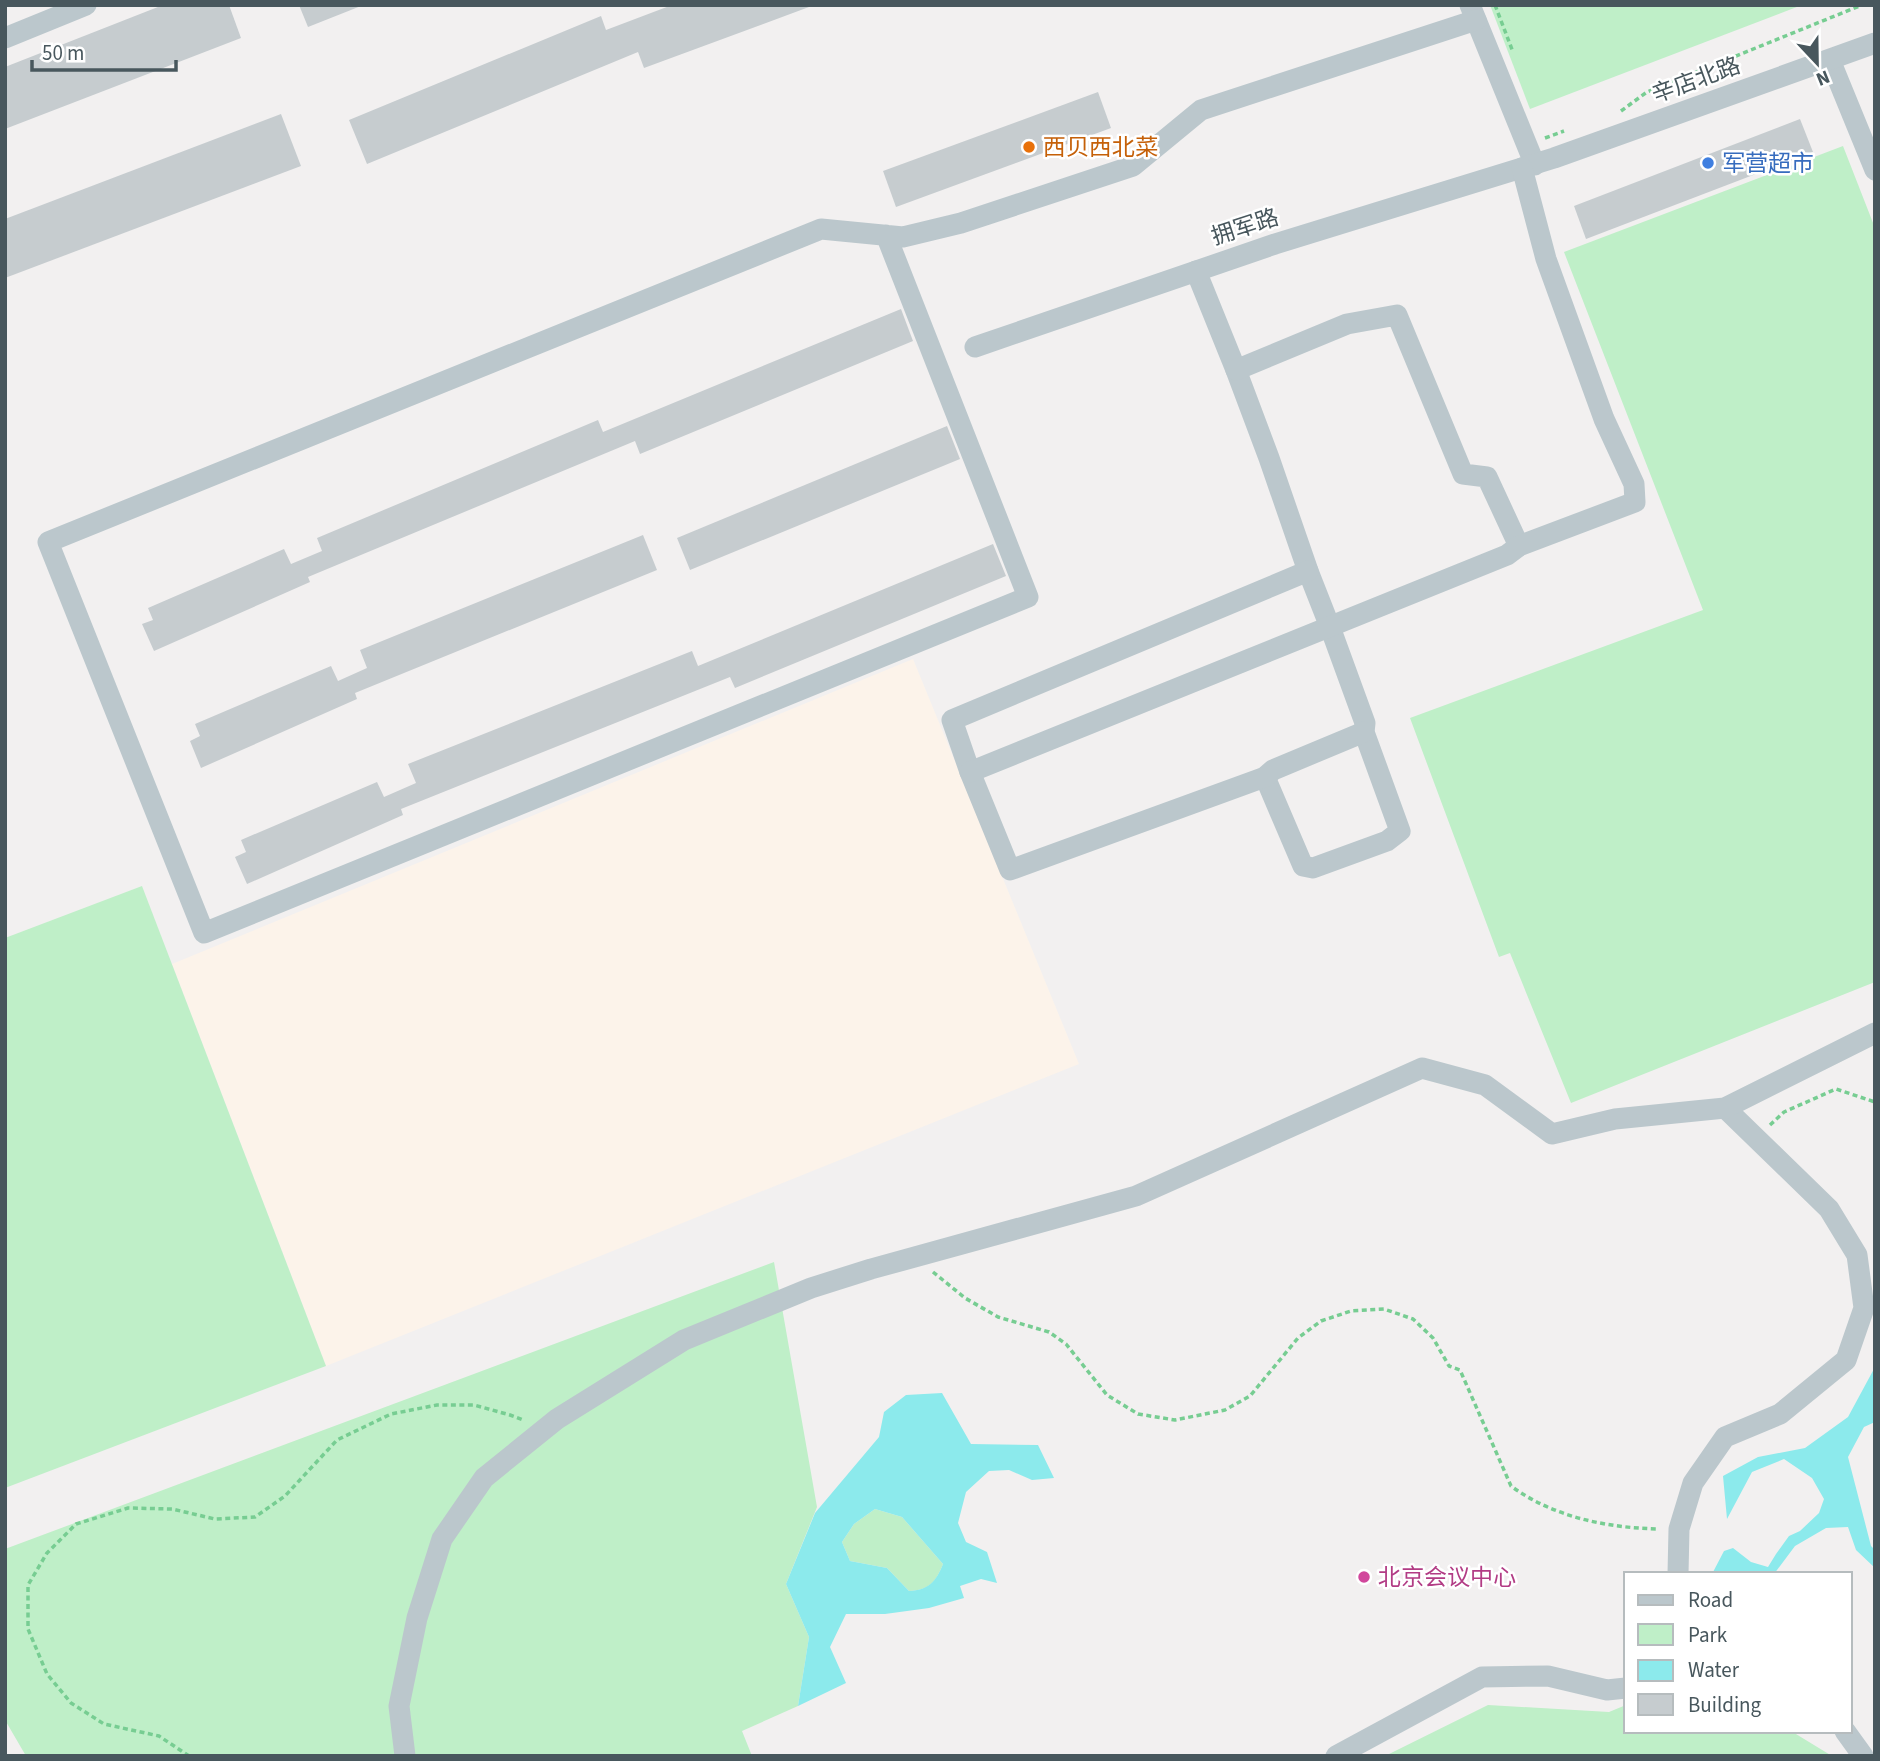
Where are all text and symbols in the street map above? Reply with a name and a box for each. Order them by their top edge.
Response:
scale bar [32,28,175,72]
north arrow [1782,28,1852,98]
text: 50 m [42,38,84,68]
street label: 辛店北路 [1647,49,1745,111]
text: N [1812,62,1834,92]
place label: 西贝西北菜 [1043,131,1158,164]
marker: 西贝西北菜 [1021,139,1037,155]
place label: 军营超市 [1722,147,1814,180]
marker: 军营超市 [1700,155,1716,171]
street label: 拥军路 [1207,201,1283,253]
place label: 北京会议中心 [1378,1561,1516,1594]
marker: 北京会议中心 [1356,1569,1372,1585]
legend [1624,1572,1852,1733]
text: Road [1688,1585,1733,1615]
text: Park [1688,1620,1728,1650]
text: Water [1688,1655,1740,1685]
text: Building [1688,1690,1762,1720]

